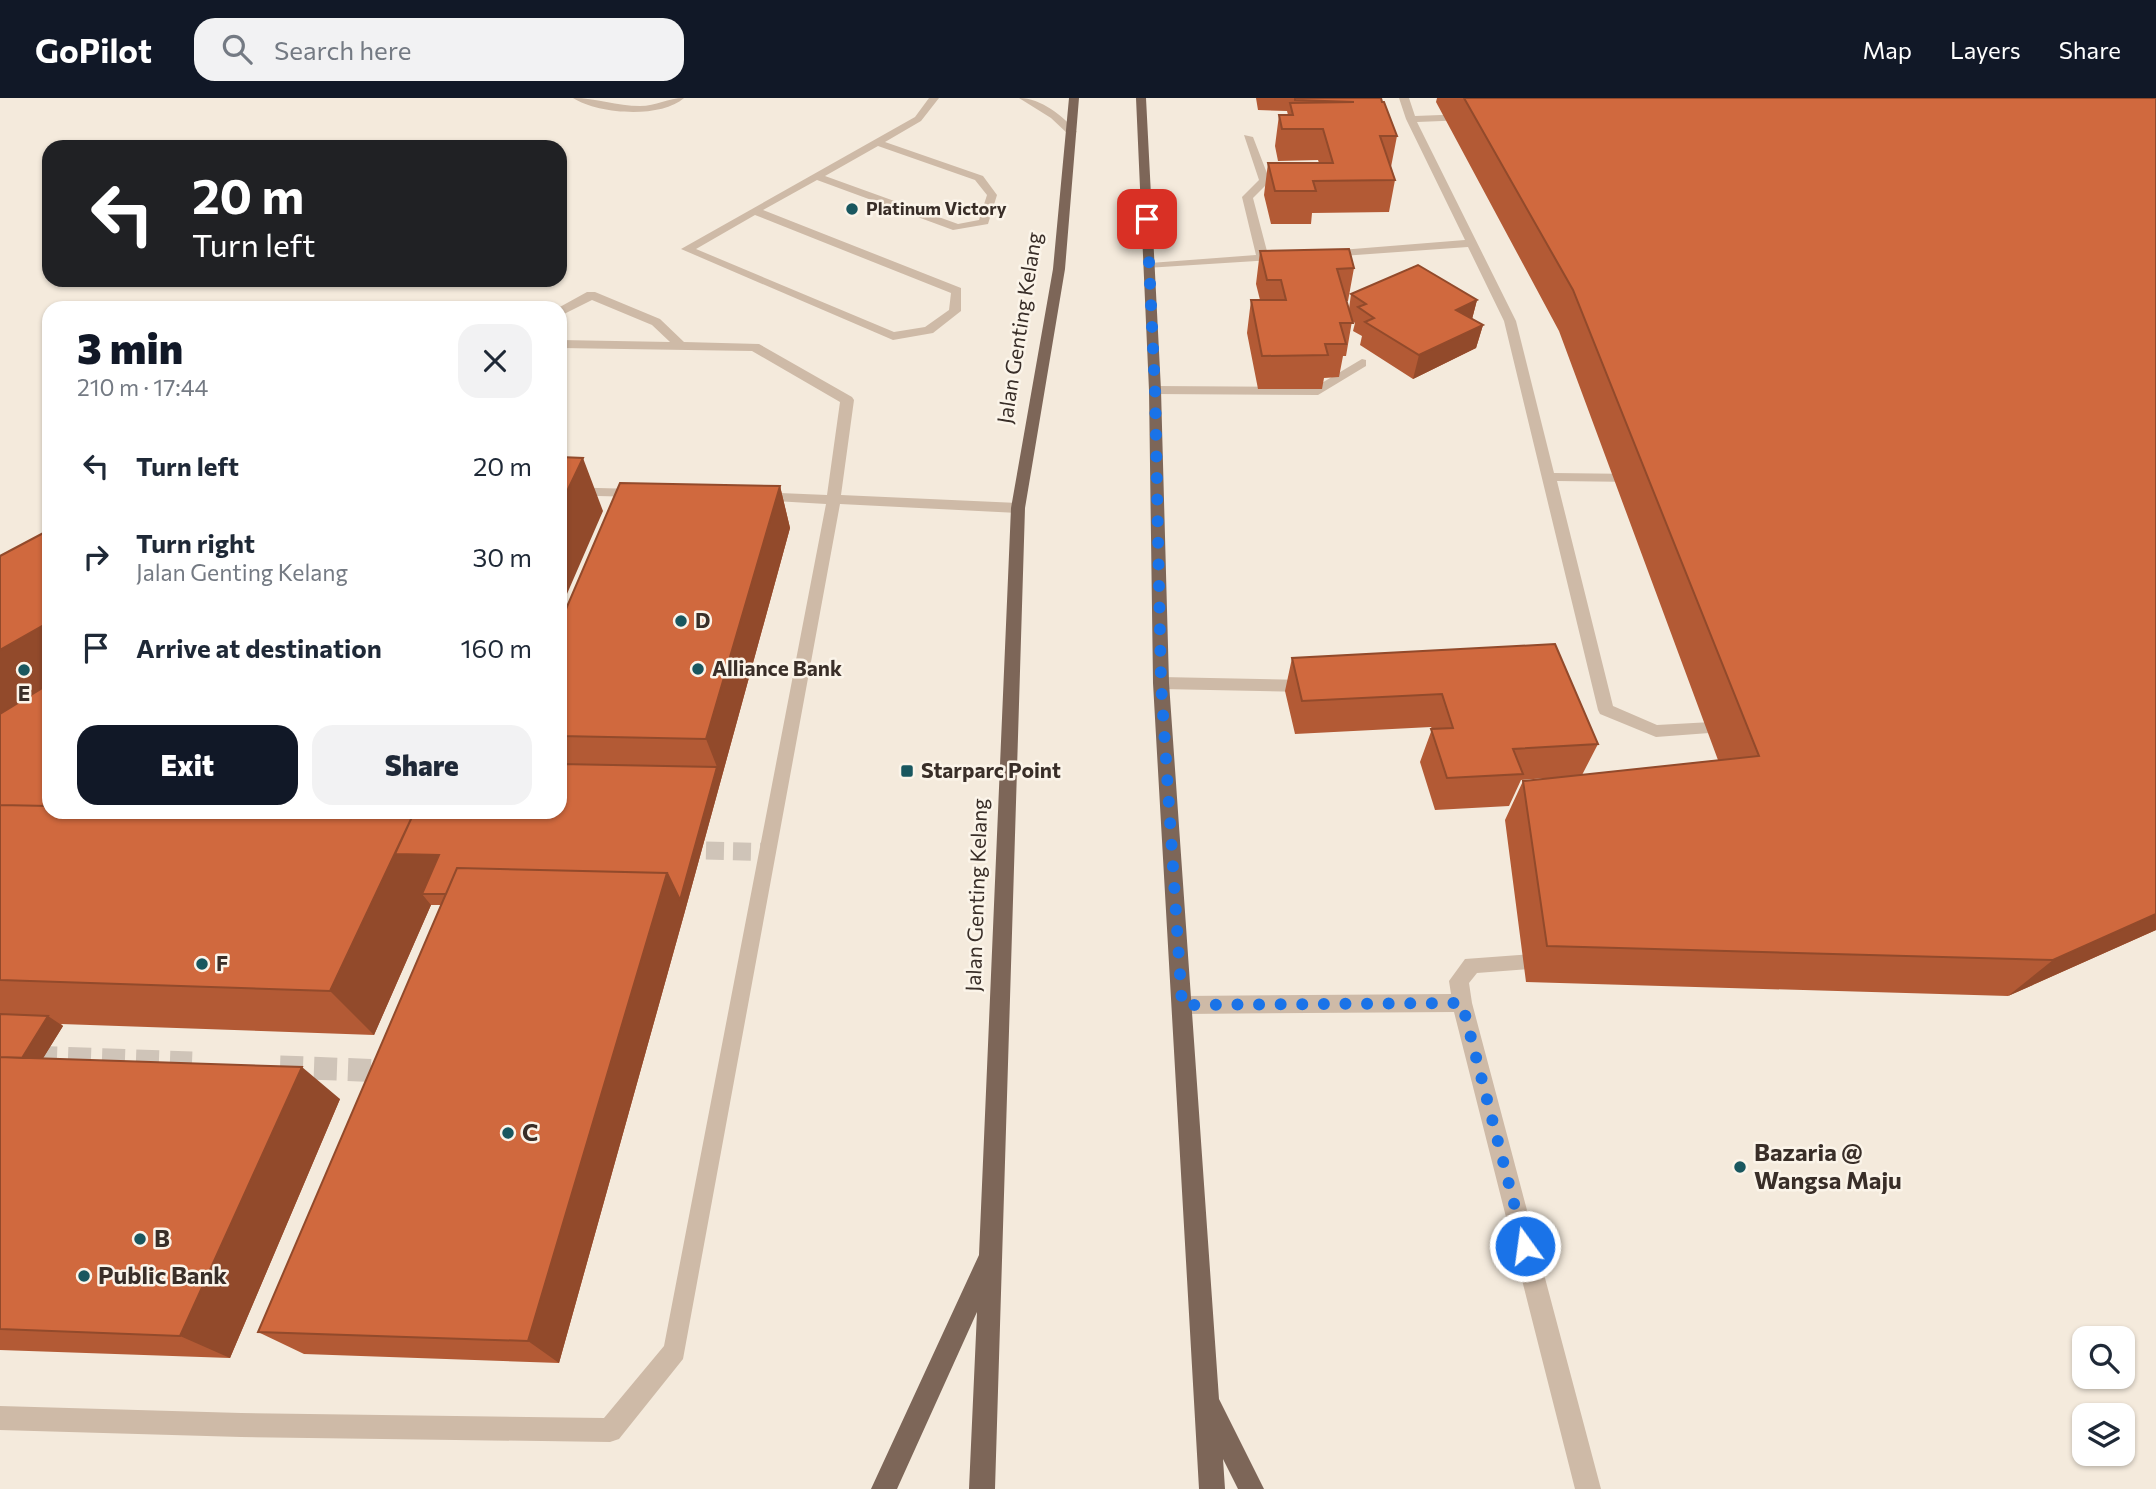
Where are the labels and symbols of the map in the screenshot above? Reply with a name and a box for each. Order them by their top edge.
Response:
pin [1117,189,1177,249]
place label: Platinum Victory [866,197,1007,219]
marker: Platinum Victory [844,201,860,217]
street label: Jalan Genting Kelang [991,230,1046,425]
place label: D [695,607,710,632]
marker: D [673,613,689,629]
place label: Alliance Bank [712,655,842,680]
marker: Alliance Bank [690,661,706,677]
marker: E [16,662,32,678]
place label: E [18,680,30,705]
place label: Starparc Point [921,757,1061,782]
marker: Starparc Point [899,763,915,779]
street label: Jalan Genting Kelang [960,798,991,992]
place label: F [216,950,228,975]
marker: F [194,956,210,972]
place label: C [522,1117,538,1146]
marker: C [500,1125,516,1141]
place label: Bazaria @ Wangsa Maju [1754,1137,1902,1194]
marker: Bazaria @ Wangsa Maju [1732,1159,1748,1175]
position arrow [1488,1209,1562,1283]
place label: B [154,1223,170,1252]
marker: B [132,1231,148,1247]
place label: Public Bank [98,1260,227,1289]
marker: Public Bank [76,1268,92,1284]

